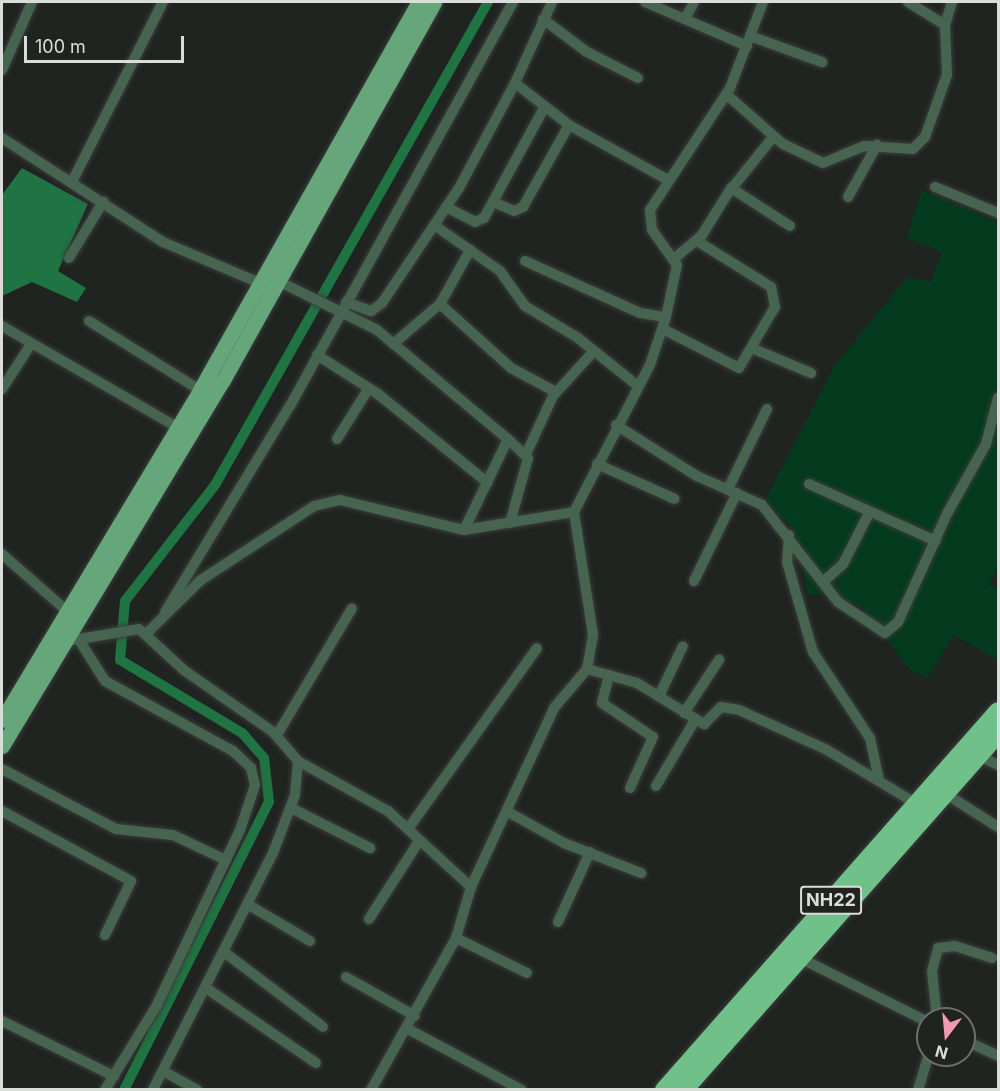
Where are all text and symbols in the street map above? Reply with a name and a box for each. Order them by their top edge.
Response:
scale bar [27,24,188,62]
text: 100 m [35,36,86,57]
road number: NH22 [800,885,862,915]
north arrow [916,1007,976,1067]
text: N [933,1041,950,1064]

